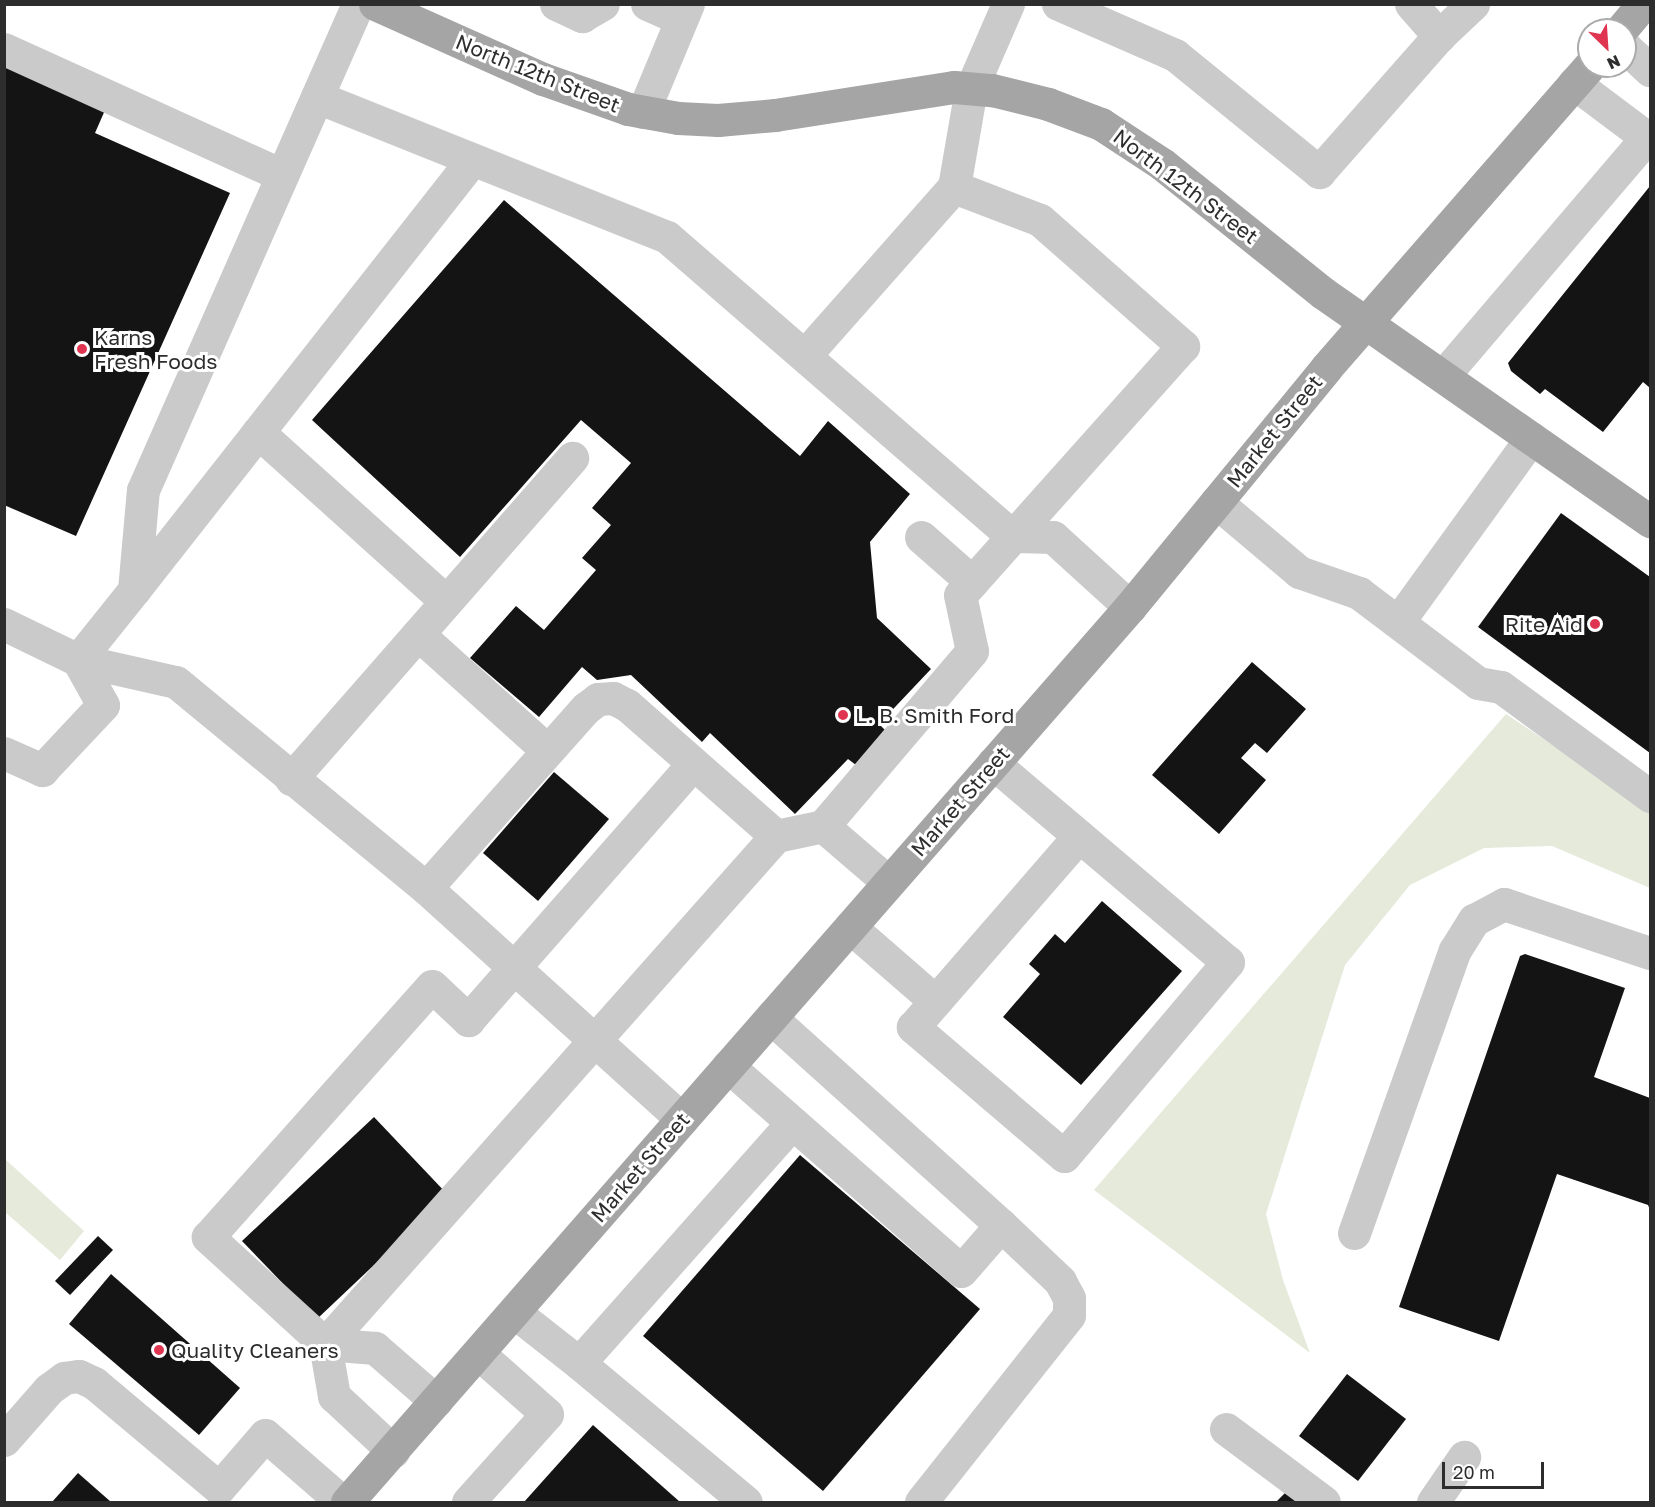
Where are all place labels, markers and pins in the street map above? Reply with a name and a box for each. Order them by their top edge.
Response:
place label: Karns Fresh Foods [94,324,217,374]
marker: Karns Fresh Foods [75,342,89,356]
place label: Rite Aid [1505,611,1583,637]
marker: Rite Aid [1588,617,1602,631]
place label: L. B. Smith Ford [855,702,1014,728]
marker: L. B. Smith Ford [836,708,850,722]
place label: Quality Cleaners [171,1337,339,1363]
marker: Quality Cleaners [152,1343,166,1357]

